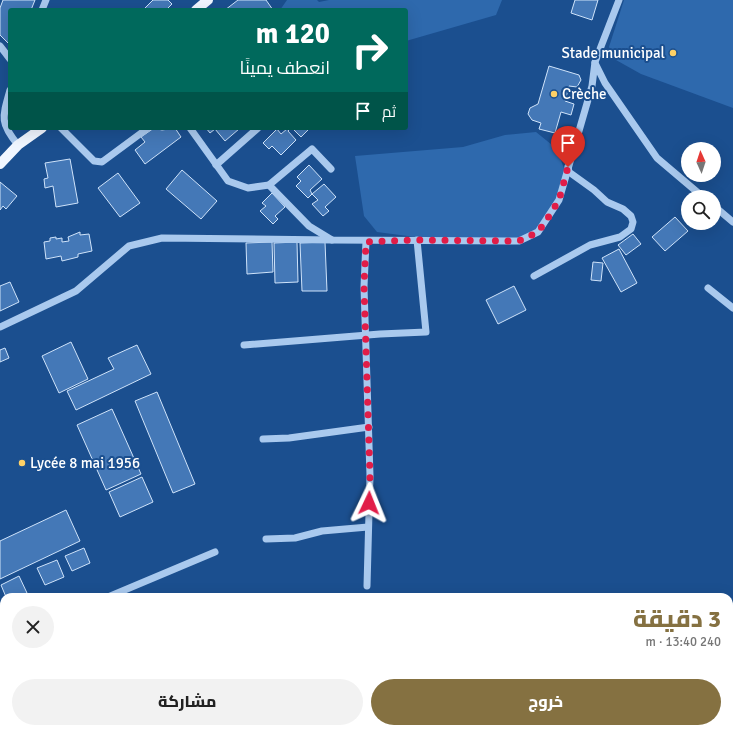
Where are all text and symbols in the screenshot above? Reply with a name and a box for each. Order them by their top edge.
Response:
text: 120 m [256,17,330,51]
icon: right [344,24,396,76]
place label: Stade municipal [561,44,665,62]
marker: Stade municipal [668,48,678,58]
text: انعطف يمينًا [240,57,330,79]
place label: Crèche [562,85,607,103]
marker: Crèche [549,89,559,99]
icon: arrive [352,100,374,122]
text: ثم [382,103,396,121]
pin [551,126,585,167]
icon: arrive [557,132,579,154]
north arrow [681,142,721,182]
map controls [681,142,721,230]
button: search [681,190,721,230]
place label: Lycée 8 mai 1956 [30,454,140,472]
marker: Lycée 8 mai 1956 [17,458,27,468]
position arrow [348,482,390,524]
text: 3 دقيقة [633,604,721,634]
button: close [12,606,54,648]
text: 240 m · 13:40 [645,634,721,650]
button: مشاركة [12,679,363,725]
button: خروج [371,679,721,725]

